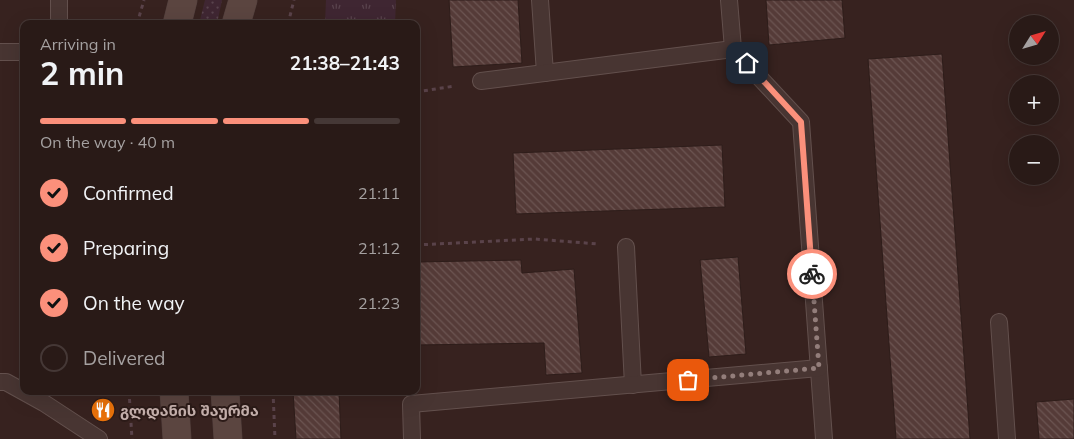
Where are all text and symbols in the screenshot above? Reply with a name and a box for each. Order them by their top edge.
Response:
north arrow [1009,15,1059,65]
map controls [1009,15,1059,185]
text: Arriving in [40,34,116,54]
pin [726,42,768,84]
icon: home [733,49,761,77]
text: 21:38–21:43 [290,51,400,75]
text: 2 min [40,53,124,93]
button: + [1009,75,1059,125]
text: On the way · 40 m [40,132,175,152]
button: − [1009,135,1059,185]
icon: check [40,179,68,207]
text: Confirmed [83,181,174,205]
text: 21:11 [358,183,400,203]
icon: check [40,234,68,262]
text: Preparing [83,236,169,260]
text: 21:12 [358,238,400,258]
courier [787,249,837,299]
icon: bike [798,260,826,288]
icon: check [40,289,68,317]
text: On the way [83,291,185,315]
text: 21:23 [358,293,400,313]
text: Delivered [83,346,165,370]
pin [667,359,709,401]
icon: bag [674,366,702,394]
restaurant icon: გლდანის შაურმა [90,397,116,423]
place label: გლდანის შაურმა [120,401,259,420]

